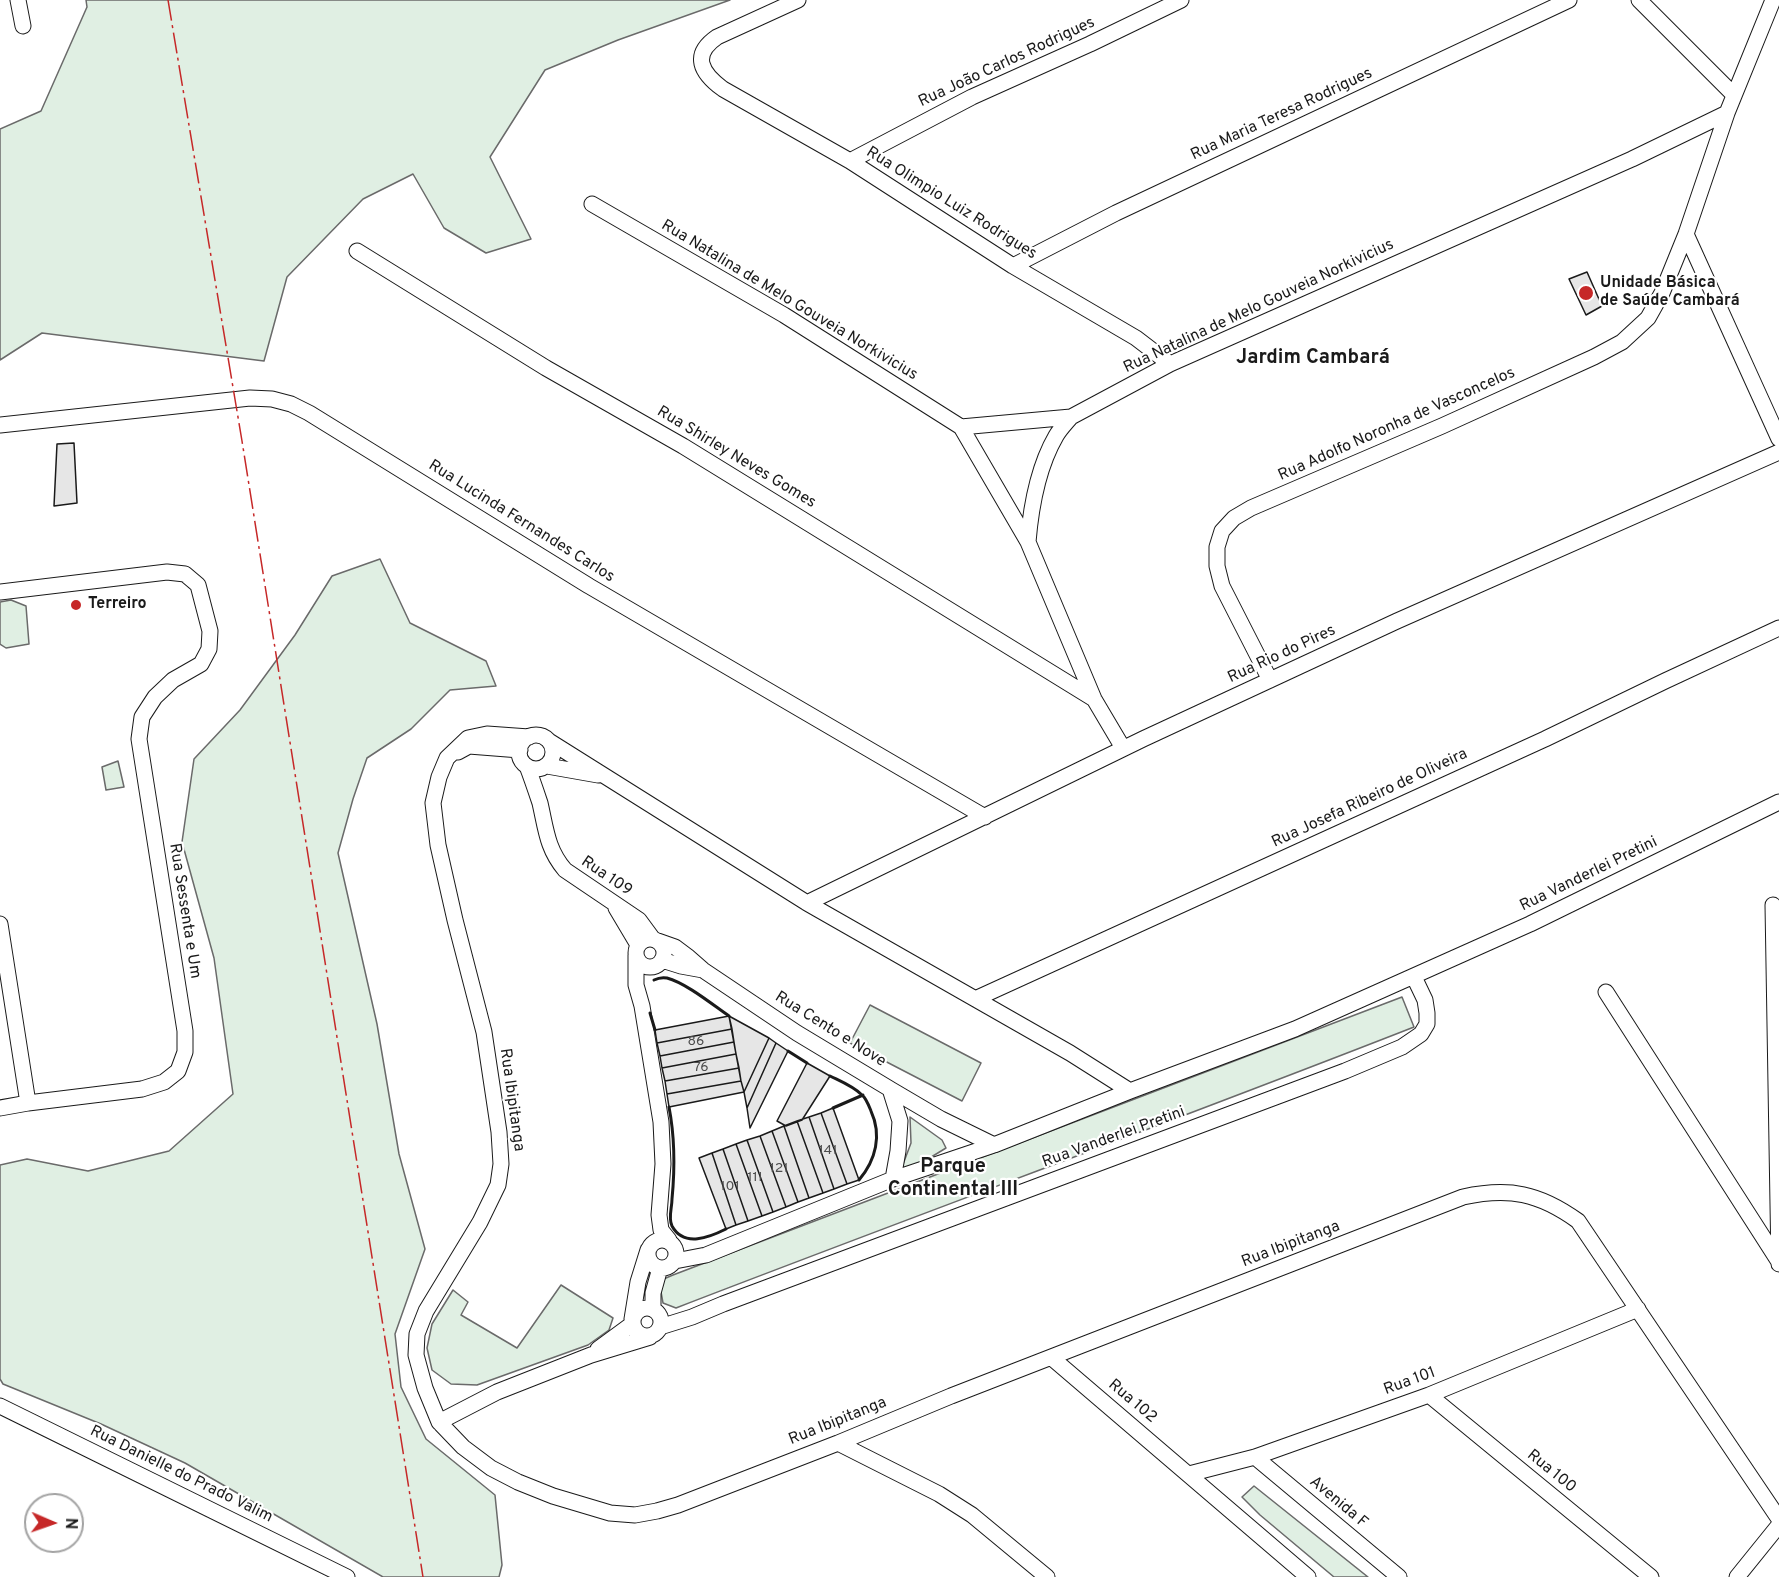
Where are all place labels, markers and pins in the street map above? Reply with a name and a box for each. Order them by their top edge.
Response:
place label: Unidade Básica de Saúde Cambará [1600,274,1740,312]
marker: Unidade Básica de Saúde Cambará [1577,284,1595,302]
place label: Terreiro [88,595,147,615]
marker: Terreiro [69,598,83,612]

